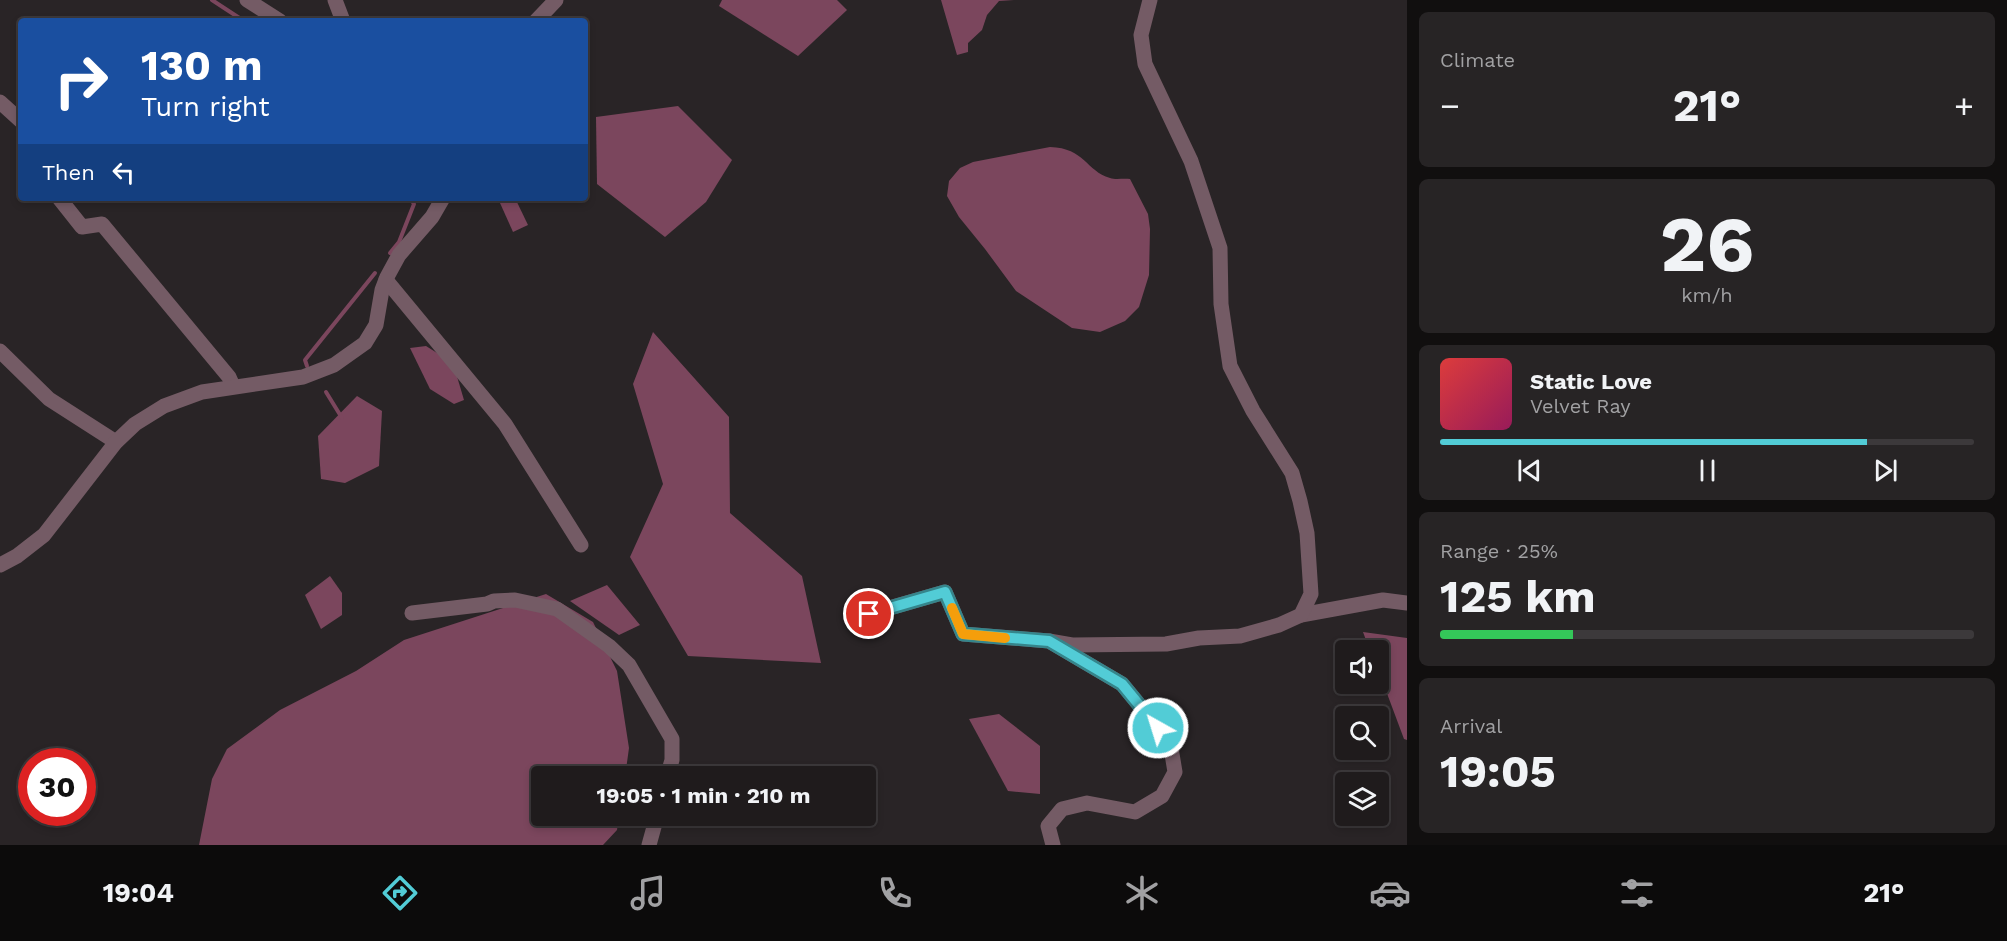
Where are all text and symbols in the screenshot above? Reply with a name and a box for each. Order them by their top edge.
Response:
text: 130 m [141,41,263,90]
icon: right [42,42,120,120]
text: Climate [1440,48,1515,72]
text: 21° [1673,79,1741,132]
text: − [1440,86,1460,125]
text: + [1954,86,1974,125]
text: Turn right [141,91,270,123]
icon: left [107,156,140,189]
text: Then [42,160,95,185]
text: 26 [1660,198,1754,290]
text: km/h [1681,283,1733,307]
text: Static Love [1530,369,1652,394]
text: Velvet Ray [1530,394,1631,418]
icon: previous [1513,454,1546,487]
icon: pause [1691,454,1724,487]
icon: next [1869,454,1902,487]
text: Range · 25% [1440,539,1558,563]
text: 125 km [1440,570,1596,623]
pin [843,588,894,639]
icon: arrive [852,597,885,630]
map controls [1335,640,1389,826]
button: sound [1335,640,1389,694]
position arrow [1126,696,1190,760]
button: search [1335,706,1389,760]
text: Arrival [1440,714,1502,738]
text: 19:05 [1440,745,1556,798]
speed limit sign: 30 [18,748,96,826]
button: layers [1335,772,1389,826]
text: 19:05 · 1 min · 210 m [597,783,810,808]
icon: directions [379,872,421,914]
icon: music [627,872,669,914]
icon: phone [874,872,916,914]
icon: climate [1121,872,1163,914]
icon: car [1369,872,1411,914]
icon: filters [1616,872,1658,914]
text: 19:04 [103,877,174,909]
text: 21° [1863,877,1904,909]

